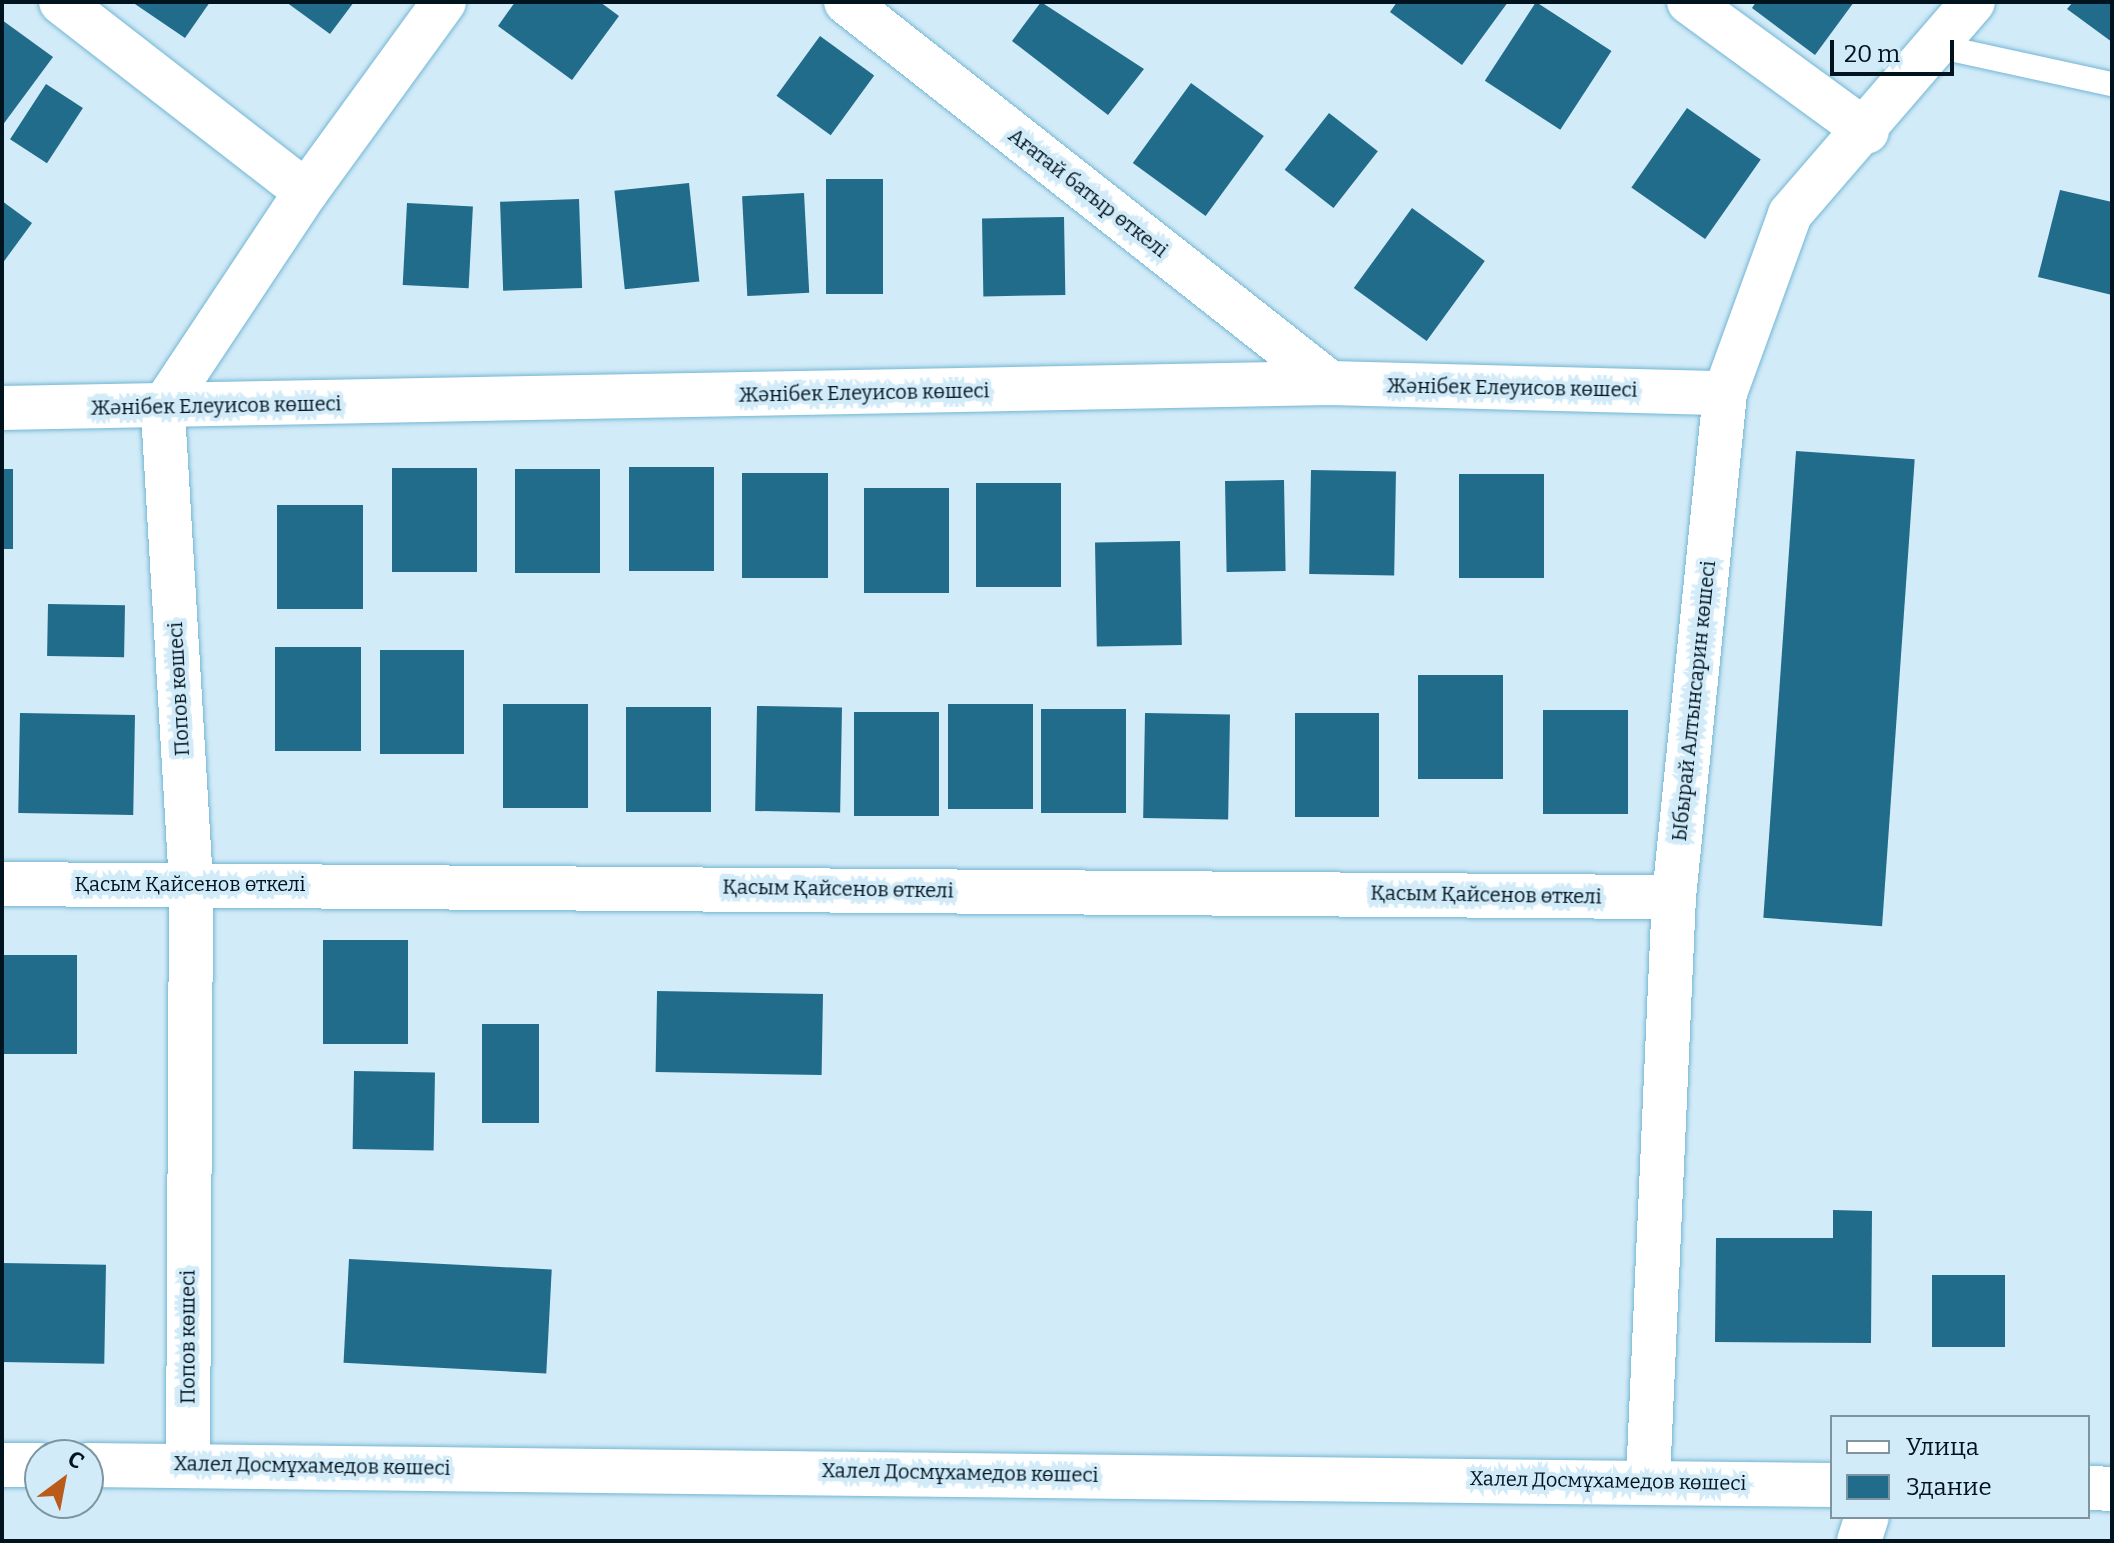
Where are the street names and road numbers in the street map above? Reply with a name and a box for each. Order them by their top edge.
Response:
street label: Ағатай батыр өткелі [1004,123,1172,263]
street label: Жәнібек Елеуисов көшесі [1386,374,1638,402]
street label: Жәнібек Елеуисов көшесі [738,379,990,407]
street label: Жәнібек Елеуисов көшесі [90,392,342,420]
street label: Ыбырай Алтынсарин көшесі [1667,560,1721,842]
street label: Попов көшесі [164,621,194,757]
street label: Қасым Қайсенов өткелі [74,872,306,896]
street label: Қасым Қайсенов өткелі [722,875,954,903]
street label: Қасым Қайсенов өткелі [1370,881,1602,909]
street label: Попов көшесі [176,1270,200,1404]
street label: Халел Досмұхамедов көшесі [173,1452,451,1480]
street label: Халел Досмұхамедов көшесі [821,1459,1099,1487]
street label: Халел Досмұхамедов көшесі [1469,1467,1747,1495]

